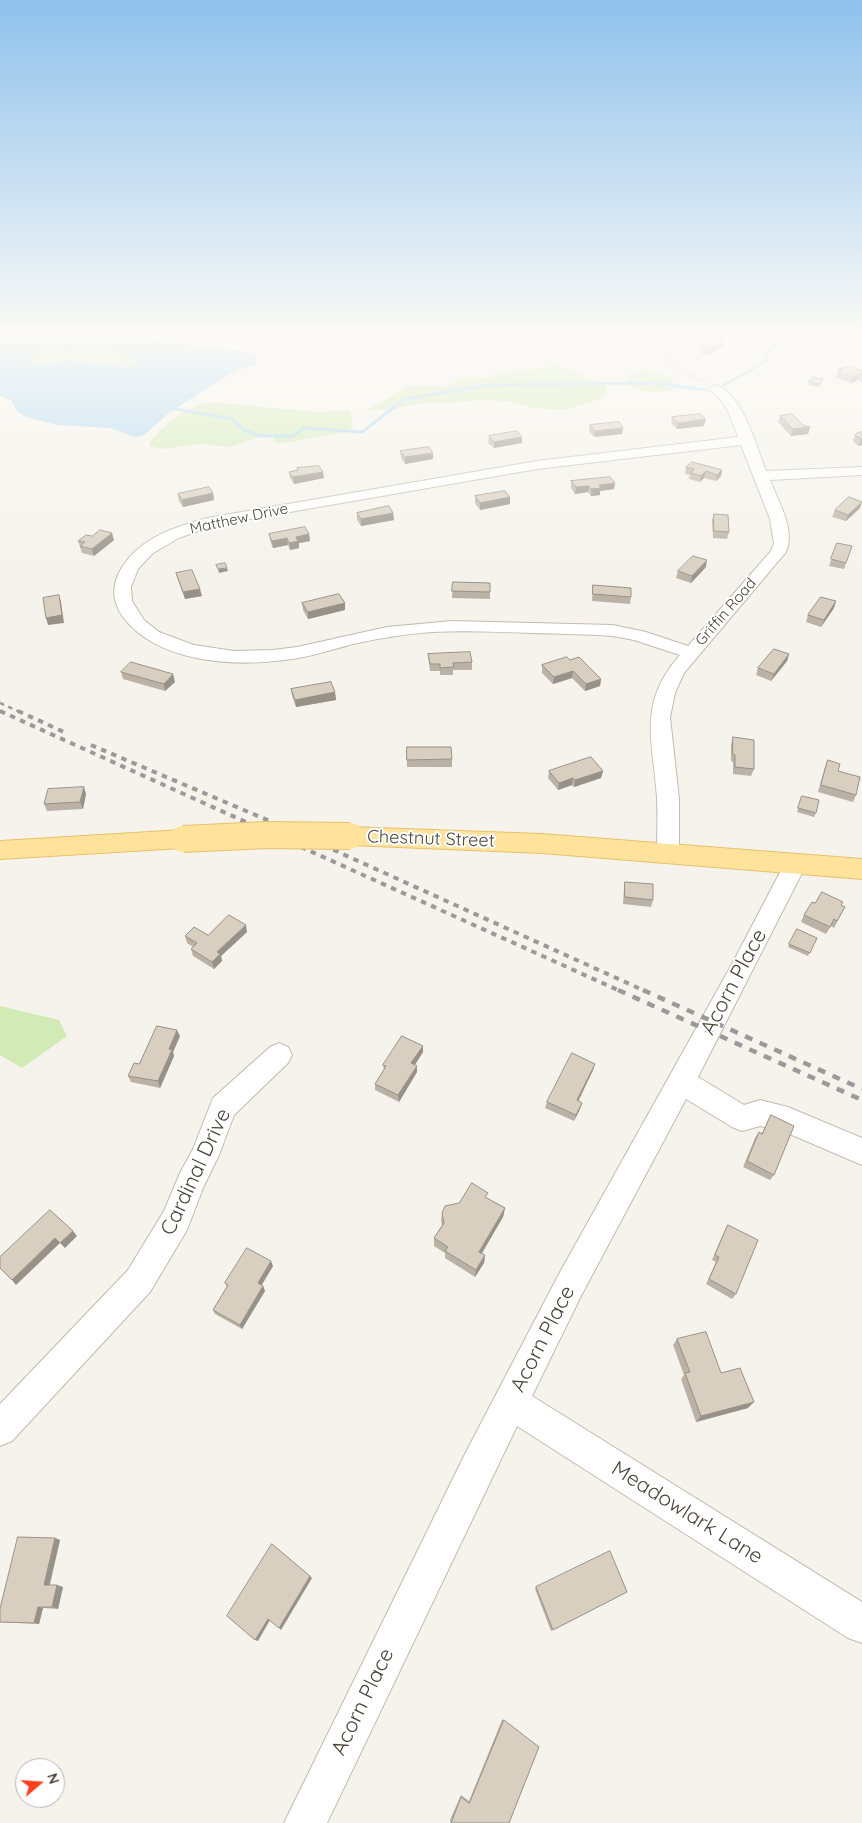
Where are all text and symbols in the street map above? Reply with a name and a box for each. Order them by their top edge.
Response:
street label: Matthew Drive [188,500,290,538]
street label: Griffin Road [692,575,760,649]
street label: Chestnut Street [367,826,495,852]
street label: Acorn Place [696,925,772,1039]
street label: Cardinal Drive [156,1104,236,1240]
street label: Acorn Place [505,1282,581,1396]
street label: Meadowlark Lane [607,1456,767,1570]
street label: Acorn Place [326,1644,400,1760]
north arrow [15,1758,65,1808]
text: N [43,1771,63,1786]

